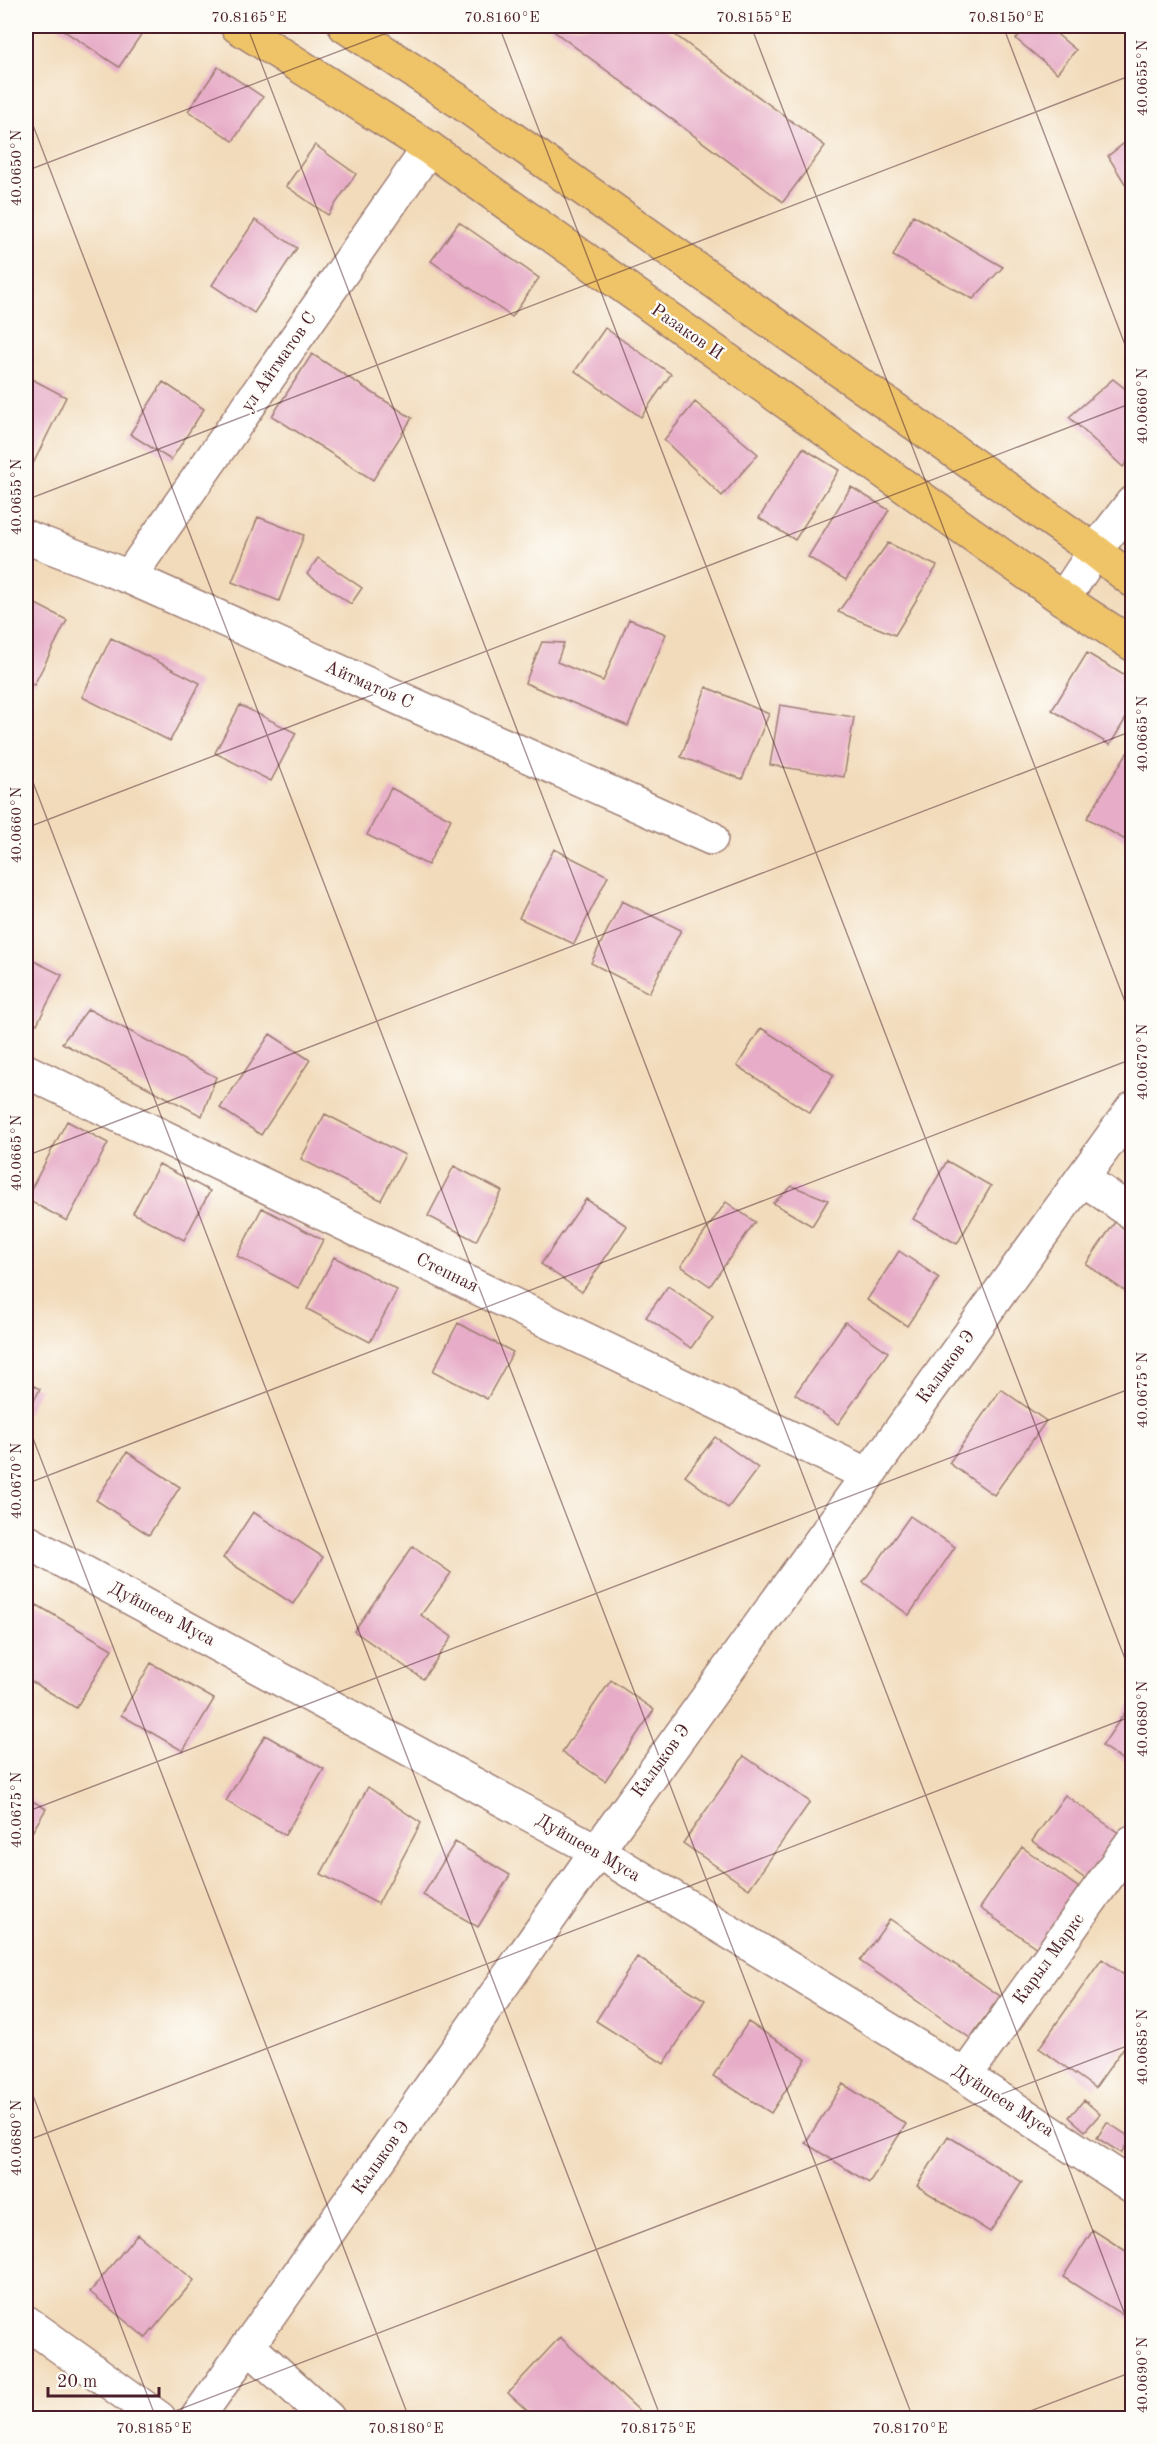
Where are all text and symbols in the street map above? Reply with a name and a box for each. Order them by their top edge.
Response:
text: 70.8165°E [211,11,287,26]
text: 70.8160°E [464,11,540,26]
text: 70.8155°E [716,11,792,26]
text: 70.8150°E [968,11,1044,26]
text: 40.0655°N [1136,39,1151,116]
text: 40.0650°N [10,129,25,206]
street label: Разаков И [648,301,726,363]
street label: ул Айтматов С [238,309,320,415]
text: 40.0660°N [1136,367,1151,444]
text: 40.0655°N [10,458,25,535]
street label: Айтматов С [322,658,416,712]
text: 40.0665°N [1136,695,1151,772]
text: 40.0660°N [10,786,25,863]
text: 40.0670°N [1136,1023,1151,1100]
text: 40.0665°N [10,1114,25,1191]
street label: Степная [413,1250,481,1296]
street label: Калыков Э [914,1327,978,1407]
text: 40.0675°N [1136,1351,1151,1428]
text: 40.0670°N [10,1442,25,1519]
street label: Дуйшеев Муса [106,1579,218,1649]
text: 40.0680°N [1136,1680,1151,1757]
street label: Калыков Э [629,1721,693,1801]
text: 40.0675°N [10,1771,25,1848]
street label: Дуйшеев Муса [533,1811,643,1885]
street label: Карыл Маркс [1010,1910,1088,2008]
text: 40.0685°N [1136,2008,1151,2085]
street label: Дуйшеев Муса [949,2062,1057,2140]
text: 40.0680°N [10,2099,25,2176]
street label: Калыков Э [349,2118,413,2198]
text: 40.0690°N [1136,2336,1151,2413]
scale bar [48,2360,159,2398]
text: 20 m [57,2373,97,2391]
text: 70.8185°E [116,2422,192,2437]
text: 70.8180°E [368,2422,444,2437]
text: 70.8175°E [620,2422,696,2437]
text: 70.8170°E [872,2422,948,2437]

